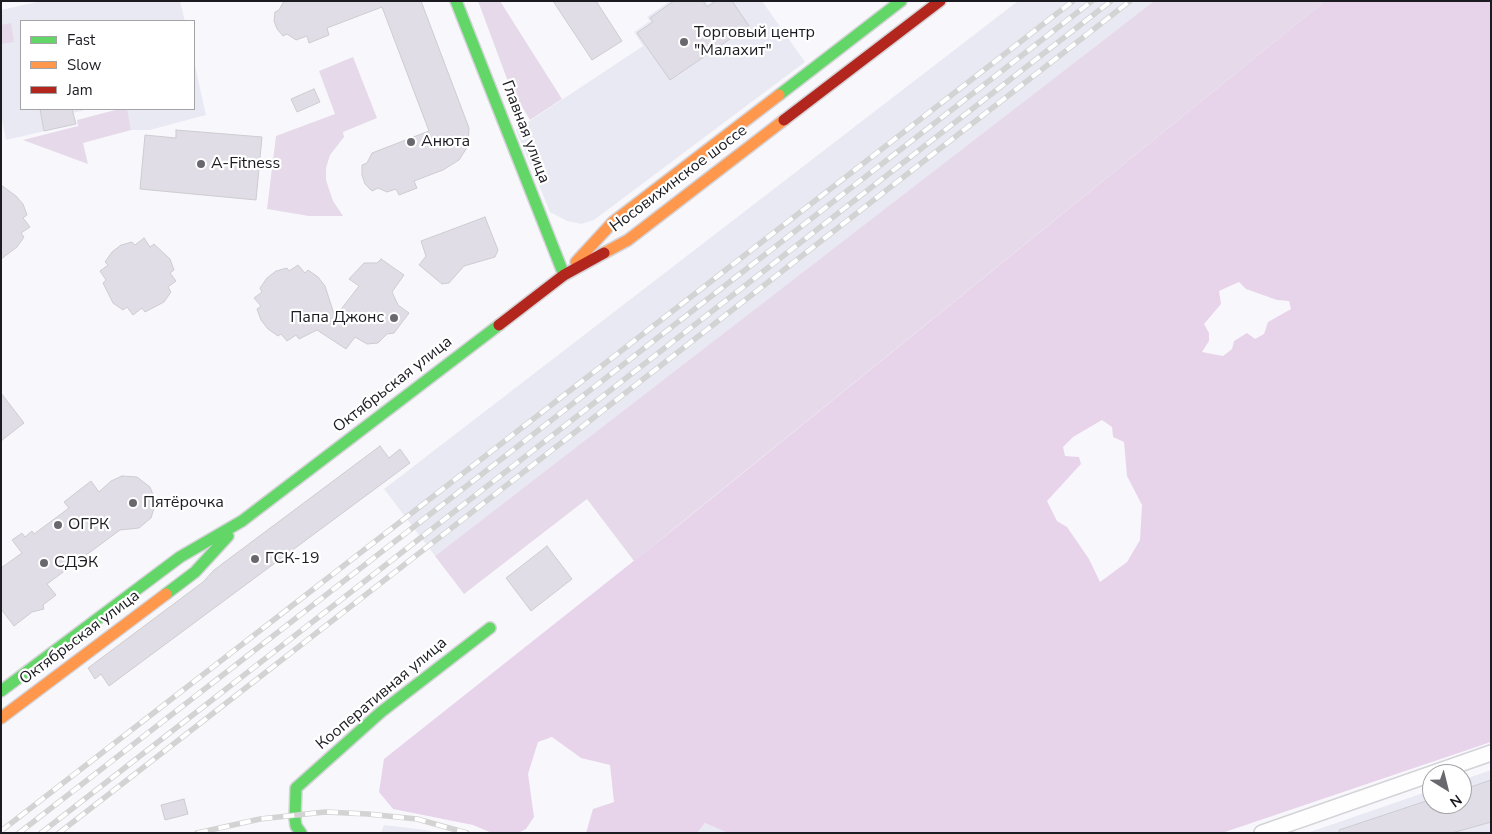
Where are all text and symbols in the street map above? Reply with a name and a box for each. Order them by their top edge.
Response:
legend [20,20,195,110]
place label: Торговый центр "Малахит" [694,23,815,61]
text: Fast [67,30,95,50]
marker: Торговый центр "Малахит" [678,36,690,48]
text: Slow [67,55,101,75]
street label: Главная улица [497,78,553,186]
text: Jam [67,80,93,100]
street label: Носовихинское шоссе [607,121,751,237]
place label: Анюта [421,132,470,152]
marker: Анюта [405,136,417,148]
place label: A-Fitness [211,154,280,174]
marker: A-Fitness [195,158,207,170]
place label: Папа Джонс [290,308,384,328]
marker: Папа Джонс [388,312,400,324]
street label: Октябрьская улица [330,333,456,437]
place label: Пятёрочка [143,493,224,513]
marker: Пятёрочка [127,497,139,509]
place label: ОГРК [68,515,109,535]
marker: ОГРК [52,519,64,531]
place label: ГСК-19 [265,549,320,569]
place label: СДЭК [54,553,98,573]
marker: ГСК-19 [249,553,261,565]
marker: СДЭК [38,557,50,569]
street label: Октябрьская улица [16,587,144,689]
street label: Кооперативная улица [313,634,451,754]
north arrow [1422,764,1472,814]
text: N [1446,790,1465,811]

